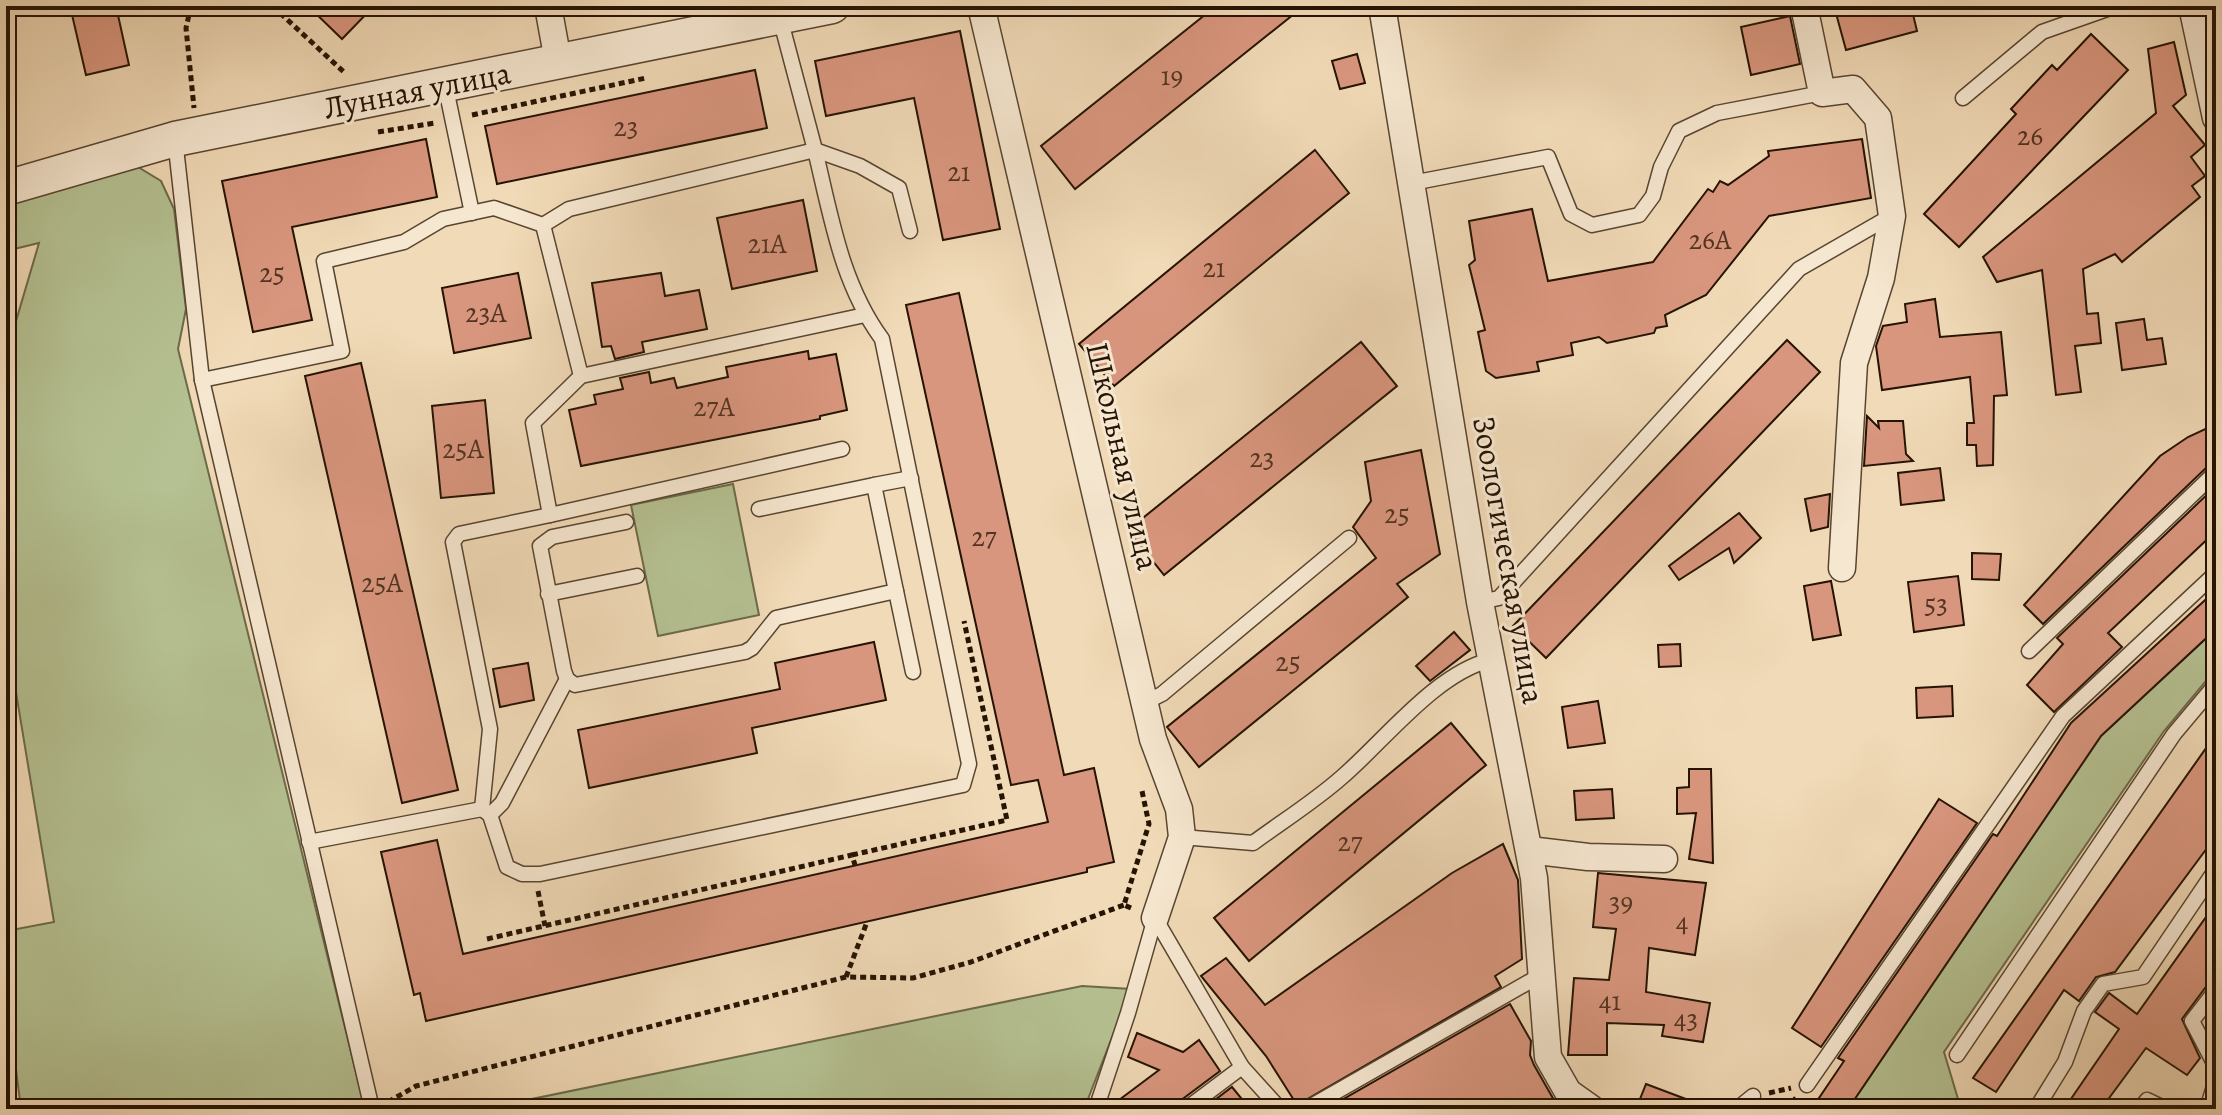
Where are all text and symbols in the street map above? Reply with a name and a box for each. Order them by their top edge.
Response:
street label: Лунная улица [320,50,515,130]
house number: 19 [1161,57,1183,95]
house number: 23 [614,108,638,146]
house number: 26 [2017,117,2043,155]
house number: 21 [948,153,970,191]
house number: 26А [1689,221,1732,259]
house number: 21А [747,225,787,263]
house number: 21 [1203,249,1225,287]
house number: 25 [259,254,285,292]
house number: 23А [465,294,507,332]
street label: Школьная улица [1075,338,1171,575]
house number: 27А [693,388,735,426]
street label: Зоологическая улица [1462,413,1556,707]
house number: 25А [442,430,484,468]
house number: 23 [1250,439,1274,477]
house number: 25 [1384,495,1410,533]
house number: 27 [971,518,997,556]
house number: 25А [361,564,403,602]
house number: 53 [1924,585,1948,623]
house number: 25 [1275,643,1301,681]
house number: 27 [1337,823,1363,861]
house number: 39 [1609,883,1633,921]
house number: 4 [1676,903,1688,941]
house number: 41 [1599,982,1621,1020]
house number: 43 [1674,1000,1698,1038]

